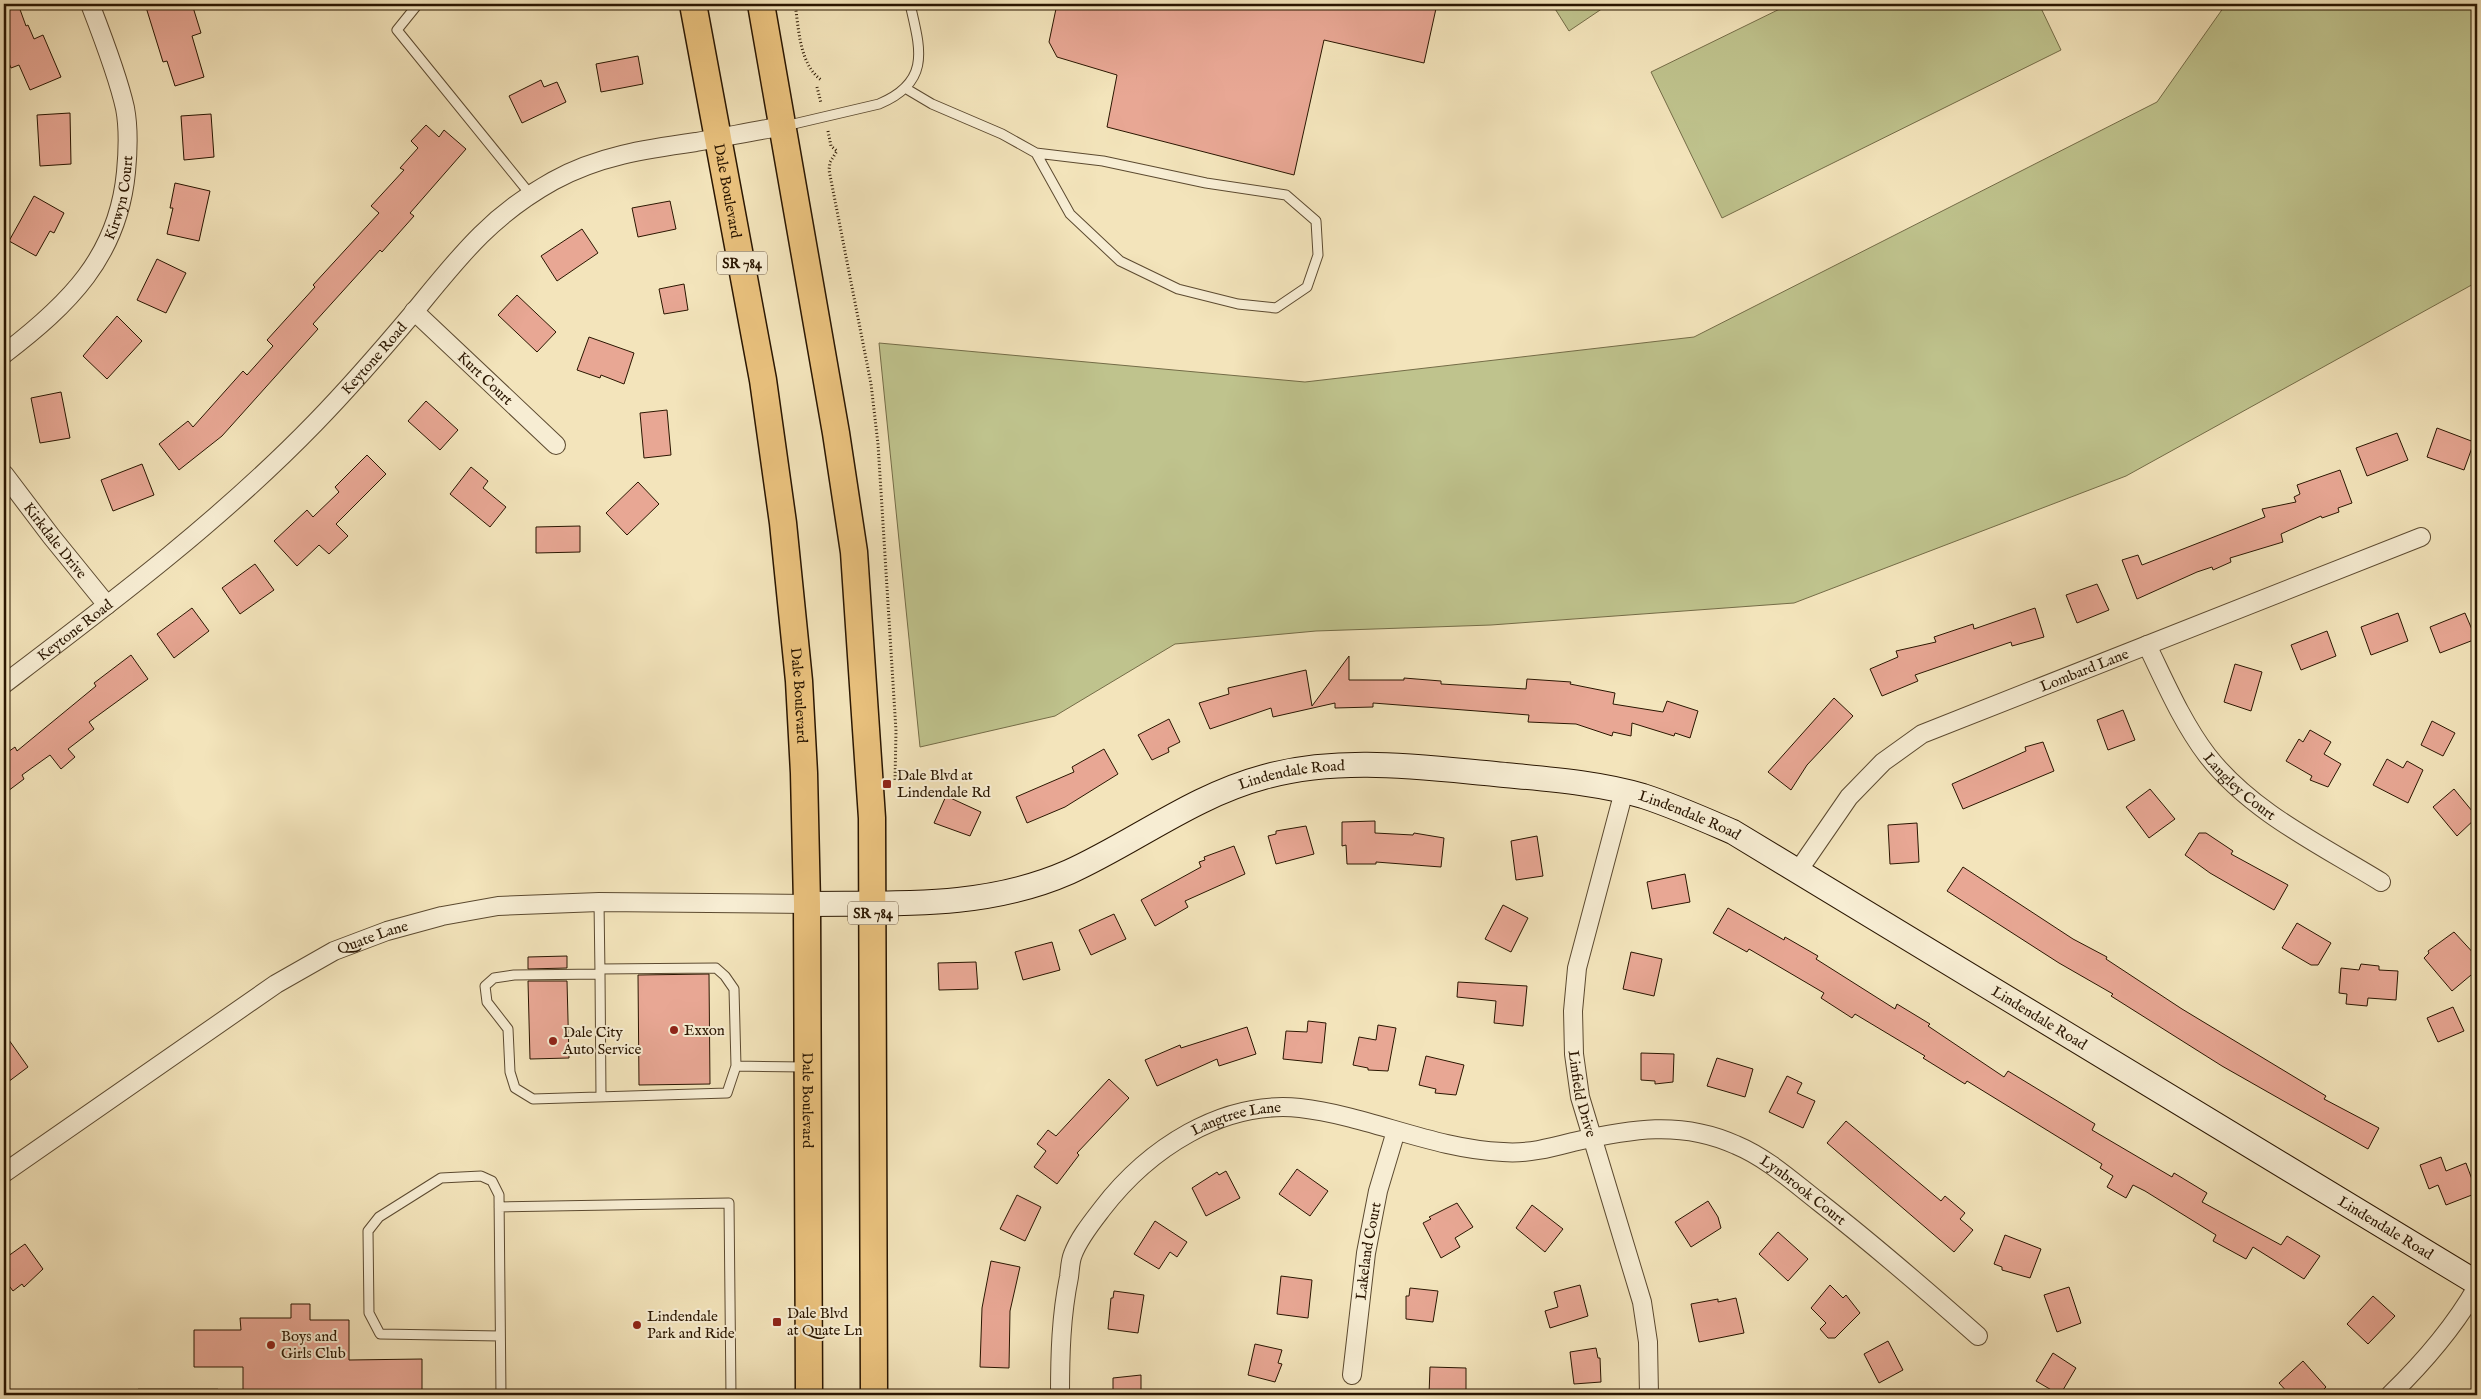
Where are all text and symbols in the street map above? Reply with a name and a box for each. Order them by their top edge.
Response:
street label: Dale Boulevard [709,142,746,241]
street label: Kirwyn Court [100,155,137,243]
road number: SR 784 [717,252,767,274]
street label: Keytone Road [337,318,412,399]
street label: Kurt Court [453,348,517,409]
street label: Kirkdale Drive [19,499,91,583]
street label: Keytone Road [33,595,118,665]
street label: Lombard Lane [2037,644,2132,697]
street label: Dale Boulevard [786,647,811,745]
street label: Langley Court [2199,749,2279,825]
street label: Lindendale Road [1236,756,1346,794]
place label: Dale Blvd at Lindendale Rd [897,766,992,802]
marker: Dale Blvd at Lindendale Rd [881,778,893,790]
street label: Lindendale Road [1636,786,1745,845]
road number: SR 784 [848,901,898,924]
street label: Quate Lane [335,917,410,959]
street label: Lindendale Road [1988,982,2091,1055]
place label: Exxon [684,1021,725,1040]
place label: Dale City Auto Service [562,1023,642,1059]
marker: Exxon [668,1024,680,1036]
marker: Dale City Auto Service [547,1035,559,1047]
street label: Linfield Drive [1564,1049,1601,1140]
street label: Dale Boulevard [798,1052,817,1149]
street label: Langtree Lane [1188,1098,1282,1140]
street label: Lynbrook Court [1756,1151,1850,1230]
street label: Lindendale Road [2334,1192,2438,1265]
street label: Lakeland Court [1352,1200,1386,1301]
place label: Dale Blvd at Quate Ln [787,1304,862,1340]
place label: Lindendale Park and Ride [647,1307,735,1343]
marker: Dale Blvd at Quate Ln [771,1316,783,1328]
marker: Lindendale Park and Ride [631,1319,643,1331]
place label: Boys and Girls Club [281,1327,346,1363]
marker: Boys and Girls Club [265,1339,277,1351]

